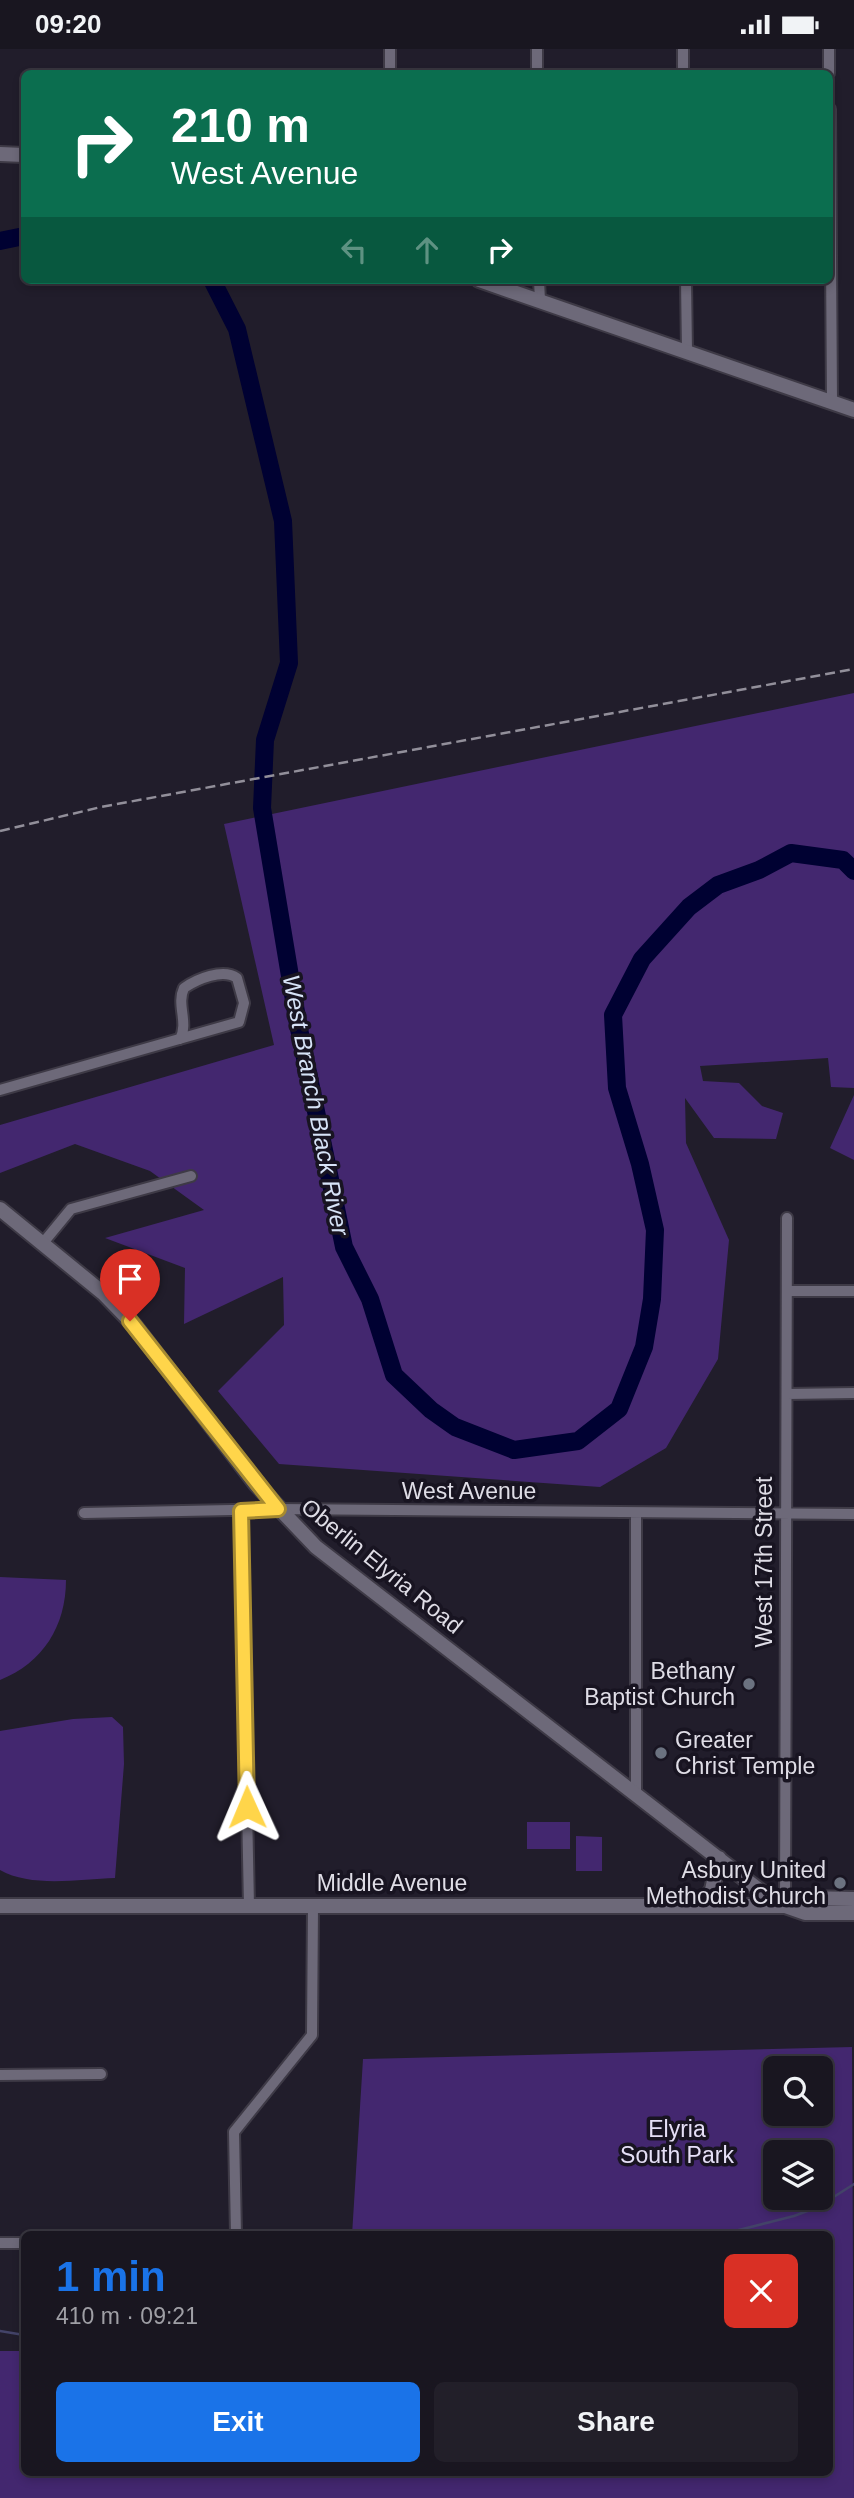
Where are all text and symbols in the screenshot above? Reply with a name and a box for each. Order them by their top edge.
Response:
text: 09:20 [35,9,102,39]
icon: right [56,98,147,189]
text: 210 m [171,98,310,152]
text: West Avenue [171,155,358,191]
icon: left [335,231,373,269]
icon: ahead [408,231,446,269]
icon: right [481,231,519,269]
water label: West Branch Black River [277,972,355,1239]
pin [100,1249,160,1321]
icon: arrive [111,1260,149,1298]
street label: West 17th Street [751,1476,777,1647]
street label: West Avenue [402,1478,536,1504]
street label: Oberlin Elyria Road [296,1493,468,1639]
place label: Bethany Baptist Church [584,1658,735,1710]
marker: Bethany Baptist Church [741,1676,757,1692]
place label: Greater Christ Temple [675,1727,815,1779]
marker: Greater Christ Temple [653,1745,669,1761]
position arrow [210,1770,284,1844]
place label: Asbury United Methodist Church [646,1857,826,1909]
street label: Middle Avenue [317,1870,467,1896]
marker: Asbury United Methodist Church [832,1875,848,1891]
map controls [763,2056,833,2210]
button: search [763,2056,833,2126]
park label: Elyria South Park [620,2116,734,2168]
button: layers [763,2140,833,2210]
text: 1 min [56,2253,166,2300]
button: close [724,2254,798,2328]
text: 410 m · 09:21 [56,2303,198,2329]
button: Exit [56,2382,420,2462]
button: Share [434,2382,798,2462]

